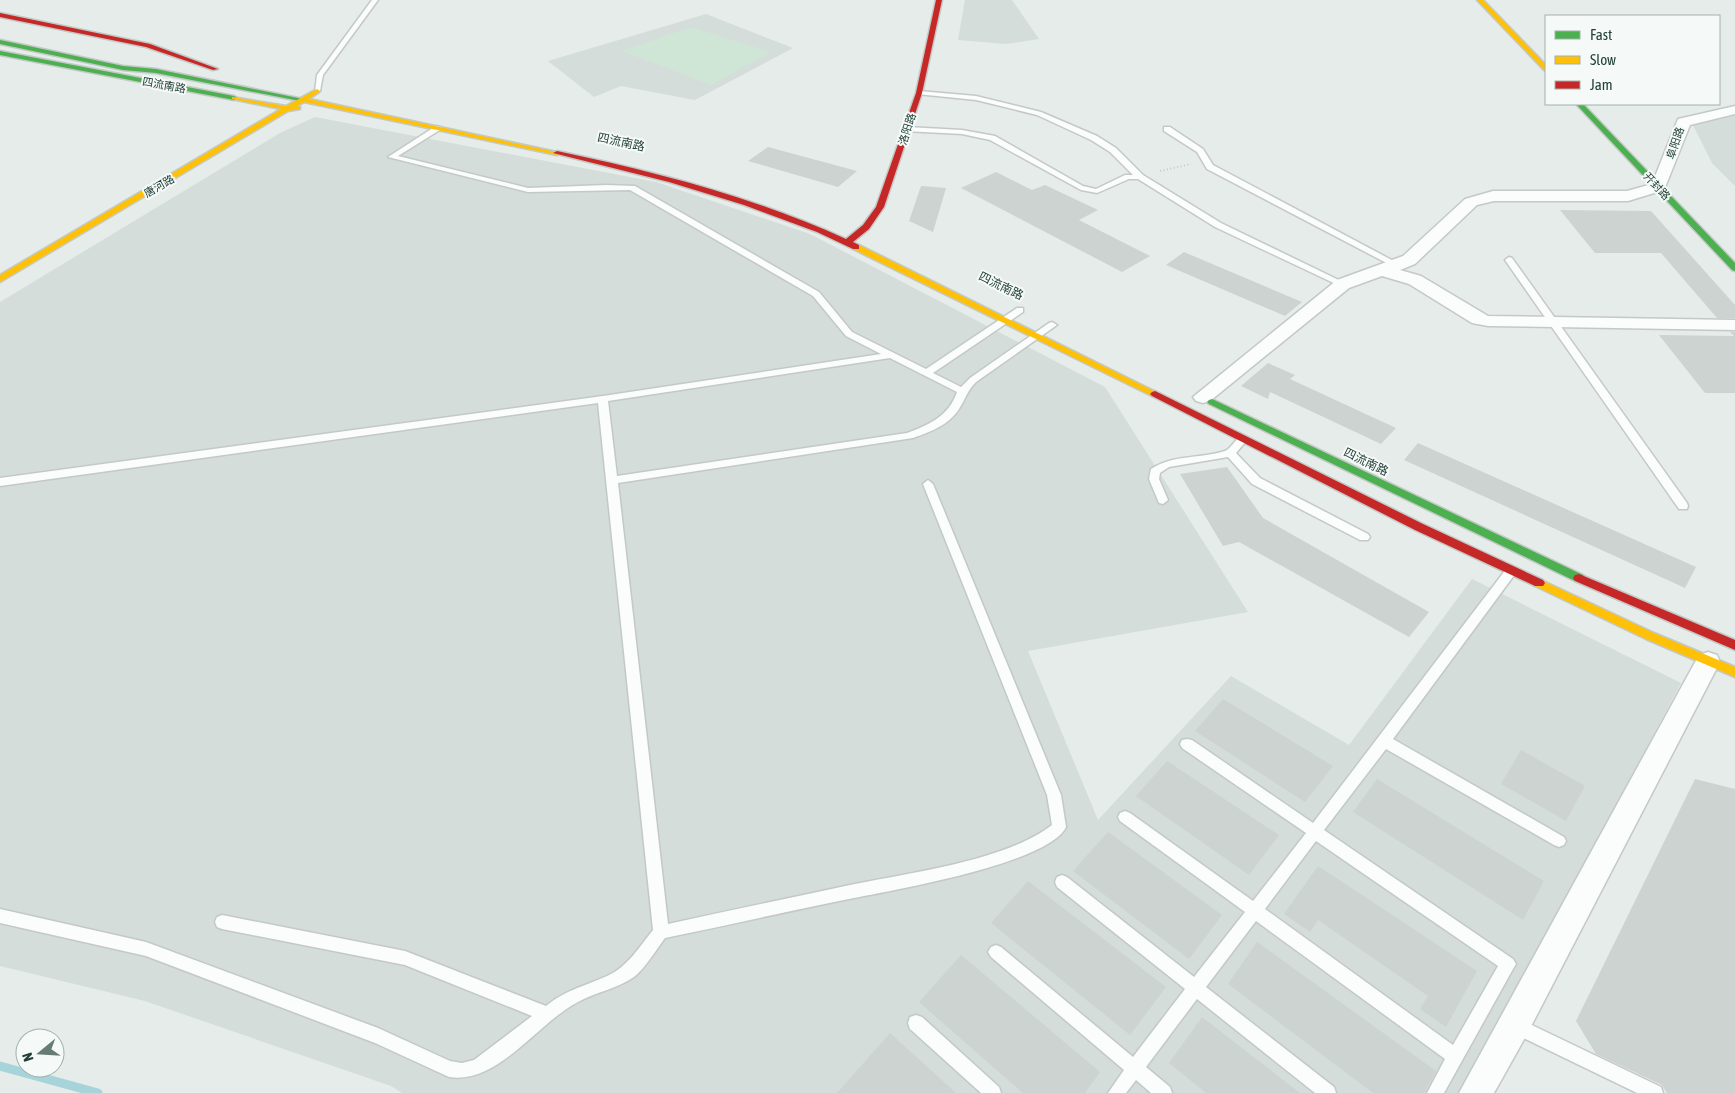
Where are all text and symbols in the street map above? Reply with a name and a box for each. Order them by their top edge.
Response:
legend [1545,15,1720,105]
text: Fast [1590,26,1612,43]
text: Slow [1590,51,1616,68]
street label: 四流南路 [141,75,187,95]
text: Jam [1590,76,1613,93]
street label: 洛阳路 [896,111,918,147]
street label: 阜阳路 [1664,125,1686,161]
street label: 四流南路 [596,130,646,154]
street label: 开封路 [1641,170,1673,202]
street label: 唐河路 [142,173,176,199]
street label: 四流南路 [976,269,1026,303]
street label: 四流南路 [1341,445,1391,479]
north arrow [15,1028,65,1078]
text: N [19,1051,37,1063]

